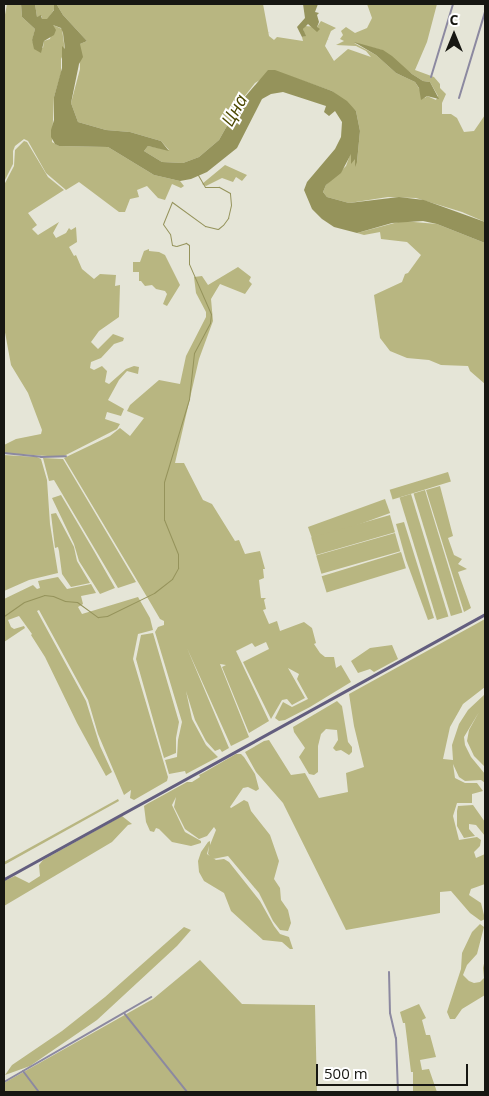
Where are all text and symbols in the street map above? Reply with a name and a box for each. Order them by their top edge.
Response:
north arrow [429,10,479,60]
text: С [450,10,458,29]
water label: Цна [217,90,251,130]
scale bar [319,1054,472,1086]
text: 500 m [324,1063,368,1083]

